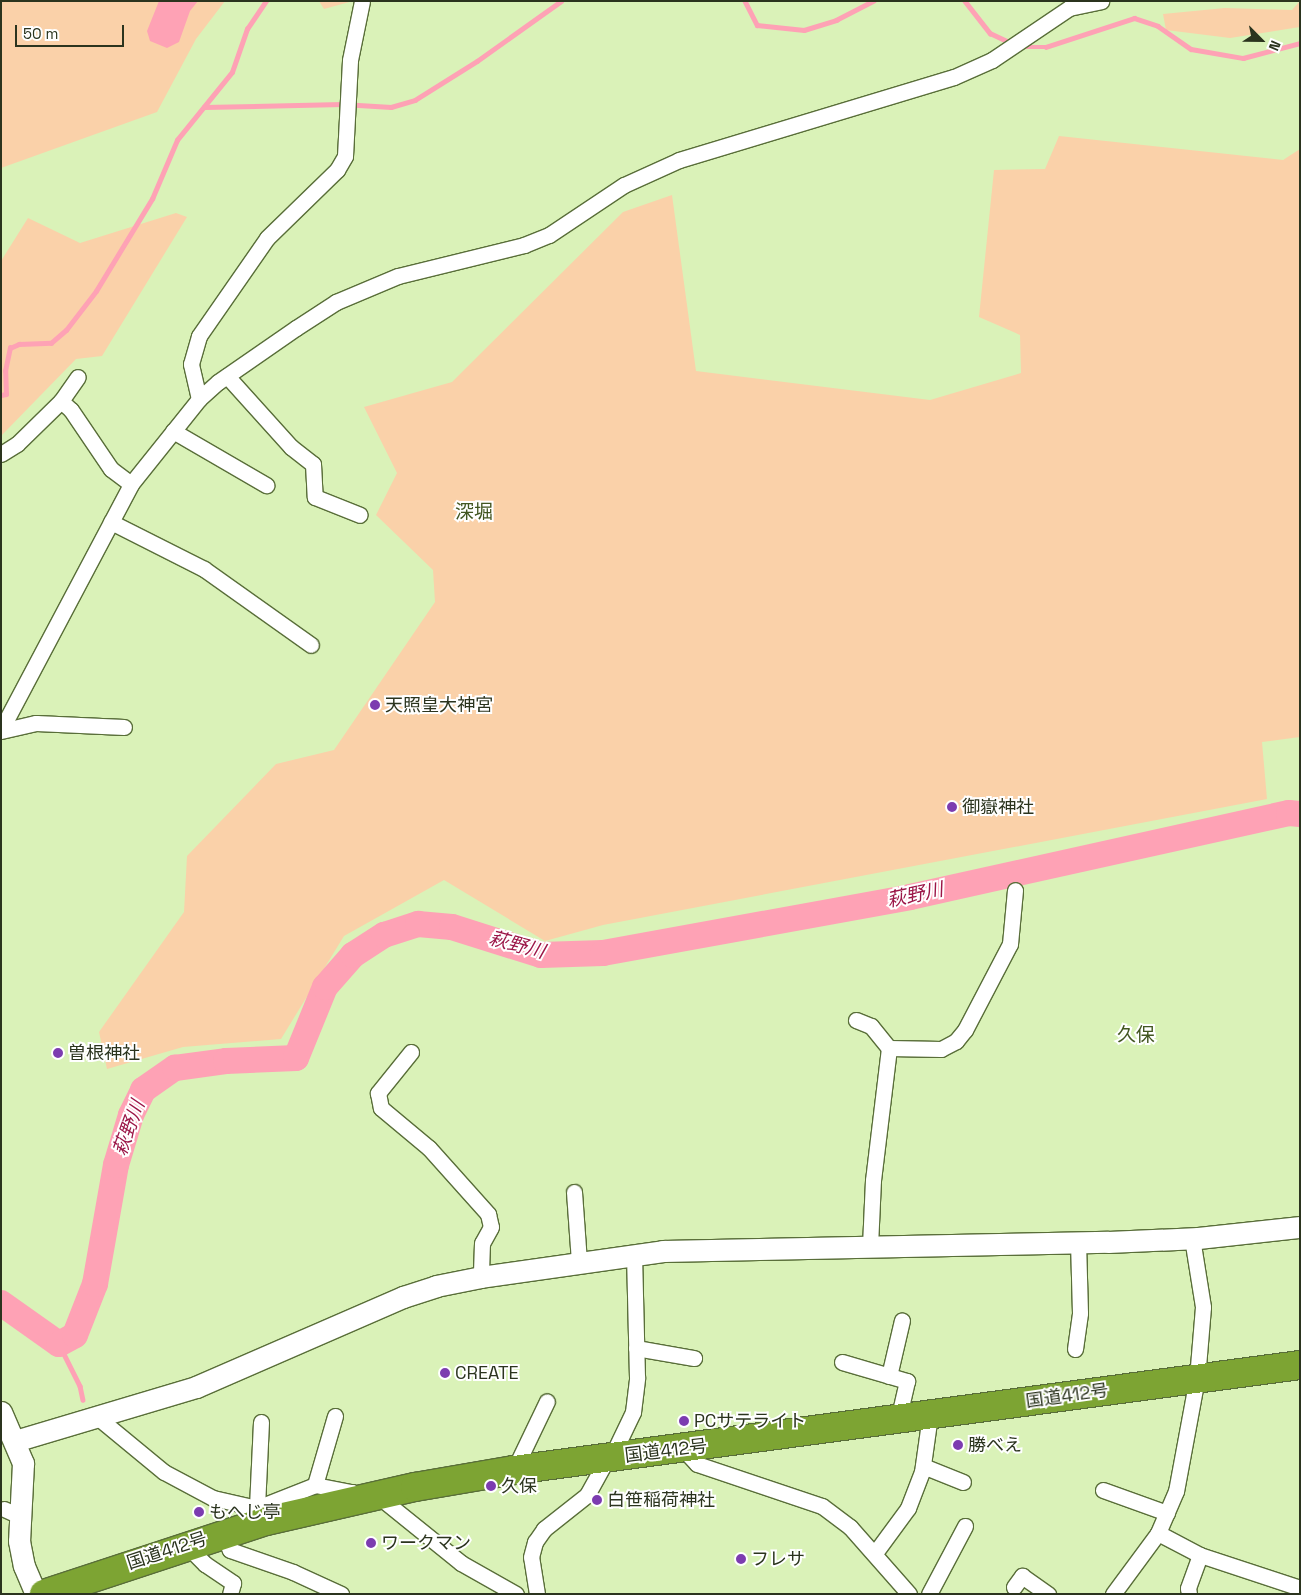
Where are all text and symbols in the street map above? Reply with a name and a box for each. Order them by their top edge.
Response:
scale bar [18,15,126,47]
north arrow [1236,15,1286,65]
text: 50 m [23,24,58,43]
text: N [1265,38,1285,54]
district label: 深堀 [455,501,493,523]
place label: 天照皇大神宮 [385,694,493,716]
marker: 天照皇大神宮 [369,699,381,711]
place label: 御嶽神社 [962,796,1034,818]
marker: 御嶽神社 [946,801,958,813]
water label: 萩野川 [885,878,945,912]
water label: 萩野川 [487,927,547,963]
district label: 久保 [1117,1024,1155,1046]
place label: 曽根神社 [68,1042,140,1064]
marker: 曽根神社 [52,1047,64,1059]
water label: 萩野川 [109,1097,149,1159]
place label: CREATE [455,1362,519,1384]
marker: CREATE [439,1367,451,1379]
street label: 国道412号 [1024,1380,1110,1412]
place label: PCサテライト [694,1410,806,1432]
marker: PCサテライト [678,1415,690,1427]
place label: 勝べえ [968,1434,1022,1456]
street label: 国道412号 [623,1435,709,1467]
marker: 勝べえ [952,1439,964,1451]
place label: 久保 [501,1475,537,1497]
marker: 久保 [485,1480,497,1492]
place label: 白笹稲荷神社 [607,1489,715,1511]
marker: 白笹稲荷神社 [591,1494,603,1506]
place label: もへじ亭 [209,1501,281,1523]
marker: もへじ亭 [193,1506,205,1518]
street label: 国道412号 [124,1528,210,1574]
place label: ワークマン [381,1532,471,1554]
marker: ワークマン [365,1537,377,1549]
place label: フレサ [751,1548,805,1570]
marker: フレサ [735,1553,747,1565]

